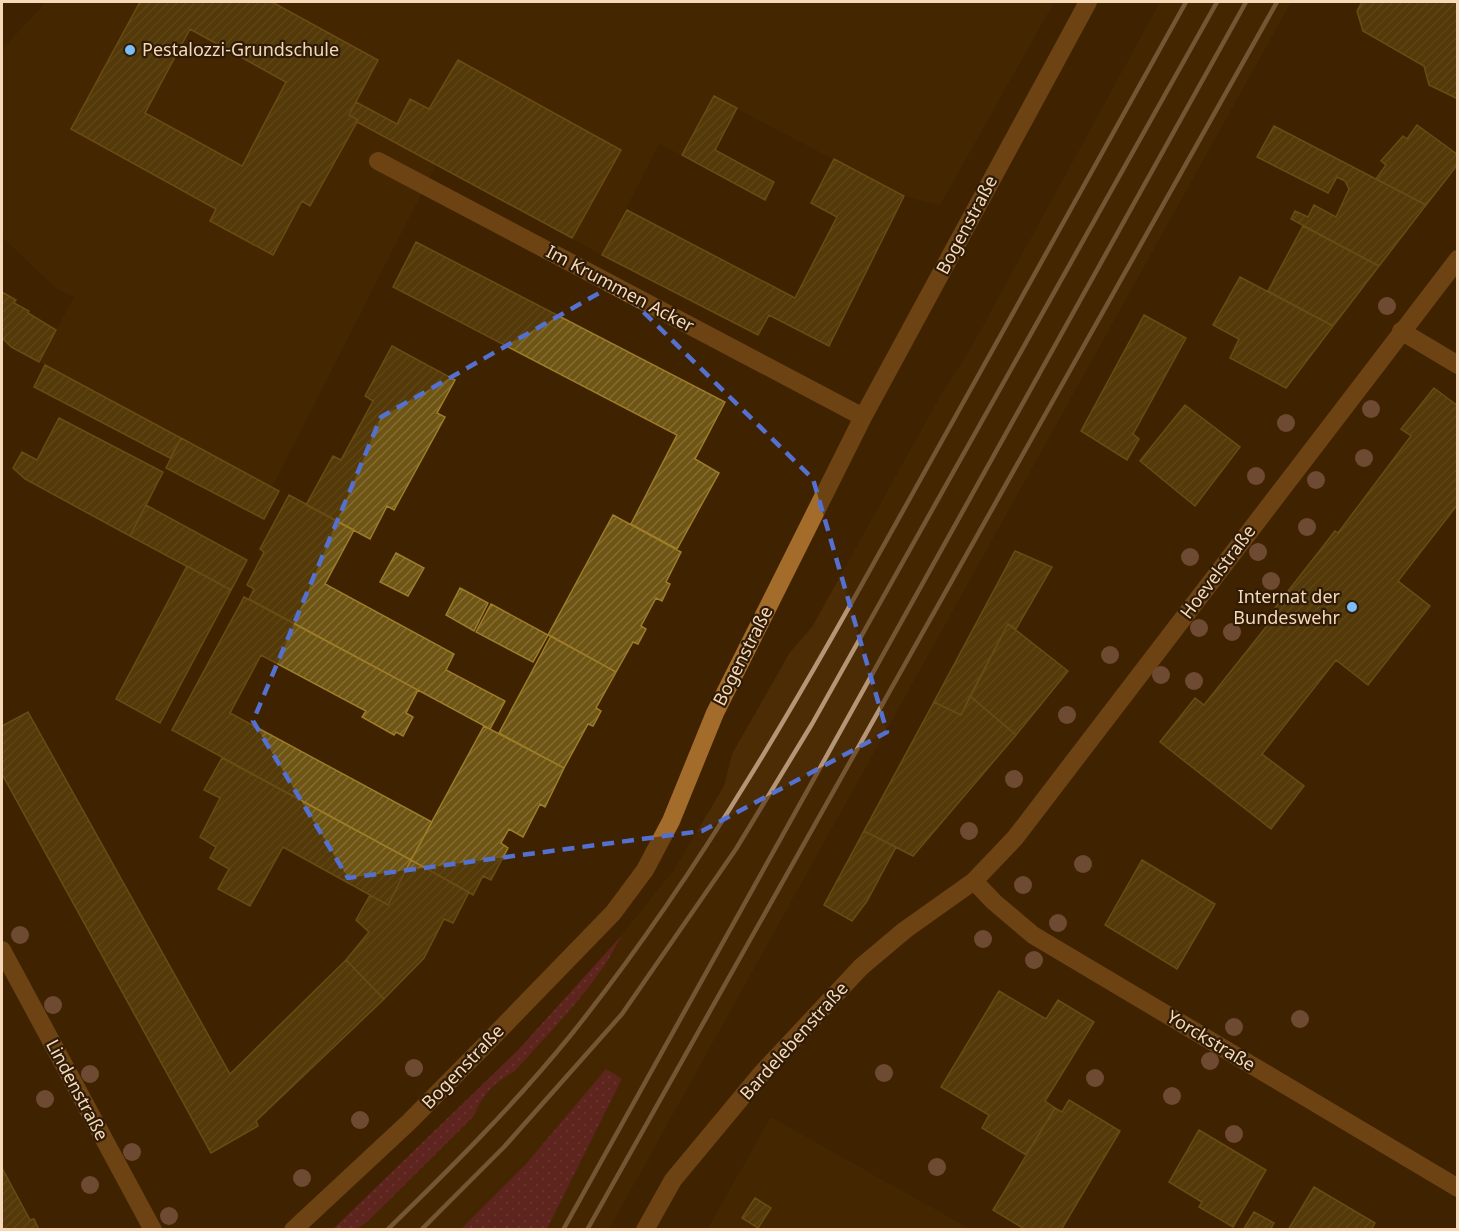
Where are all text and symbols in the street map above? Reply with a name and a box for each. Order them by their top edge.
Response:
place label: Pestalozzi-Grundschule [142,37,339,61]
marker: Pestalozzi-Grundschule [123,43,137,57]
street label: Bogenstraße [930,171,1002,278]
street label: Im Krummen Acker [542,239,699,338]
street label: Hoevelstraße [1174,520,1260,623]
place label: Internat der Bundeswehr [1233,584,1341,629]
marker: Internat der Bundeswehr [1345,600,1359,614]
street label: Bogenstraße [707,602,777,709]
street label: Bardelebenstraße [734,976,853,1104]
street label: Yorckstraße [1163,1004,1260,1076]
street label: Bogenstraße [416,1019,509,1114]
street label: Lindenstraße [41,1035,115,1144]

